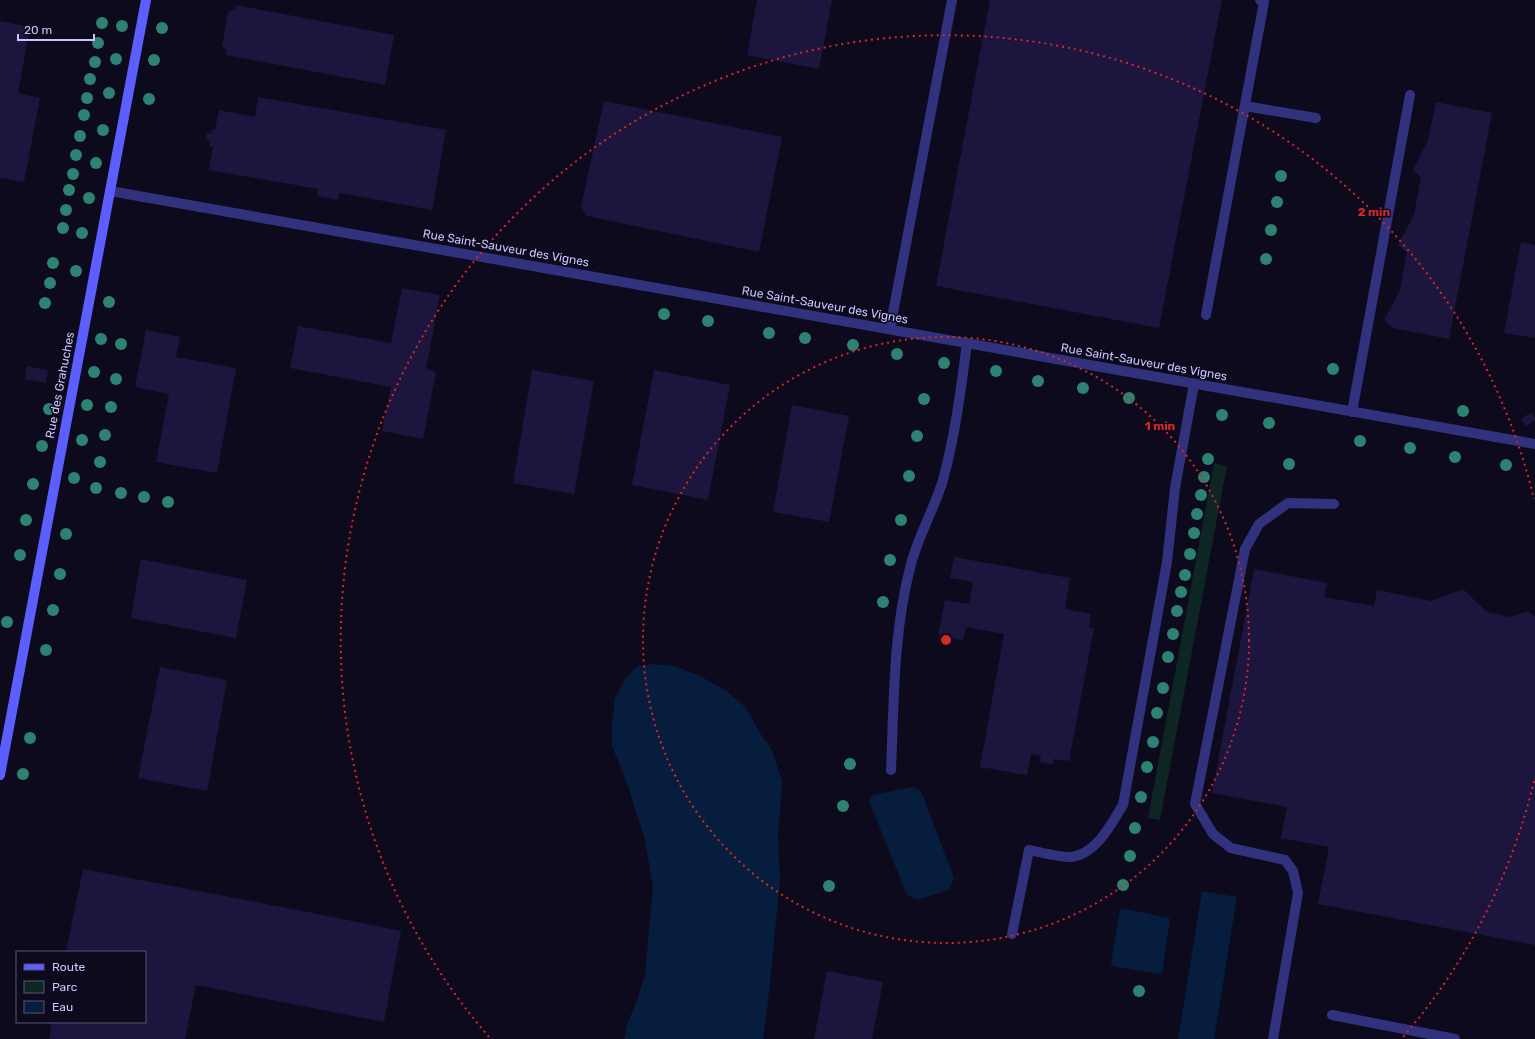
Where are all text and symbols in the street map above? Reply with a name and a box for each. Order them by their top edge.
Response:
scale bar [18,16,94,42]
text: 20 m [24,23,52,37]
text: 2 min [1358,205,1391,219]
street label: Rue Saint-Sauveur des Vignes [422,226,590,270]
street label: Rue Saint-Sauveur des Vignes [741,283,909,327]
street label: Rue des Grahuches [43,331,77,439]
street label: Rue Saint-Sauveur des Vignes [1060,340,1228,384]
text: 1 min [1145,419,1176,433]
centre of rings [939,633,953,647]
legend [16,951,146,1023]
text: Route [52,960,86,974]
text: Parc [52,980,78,994]
text: Eau [52,1000,73,1014]

